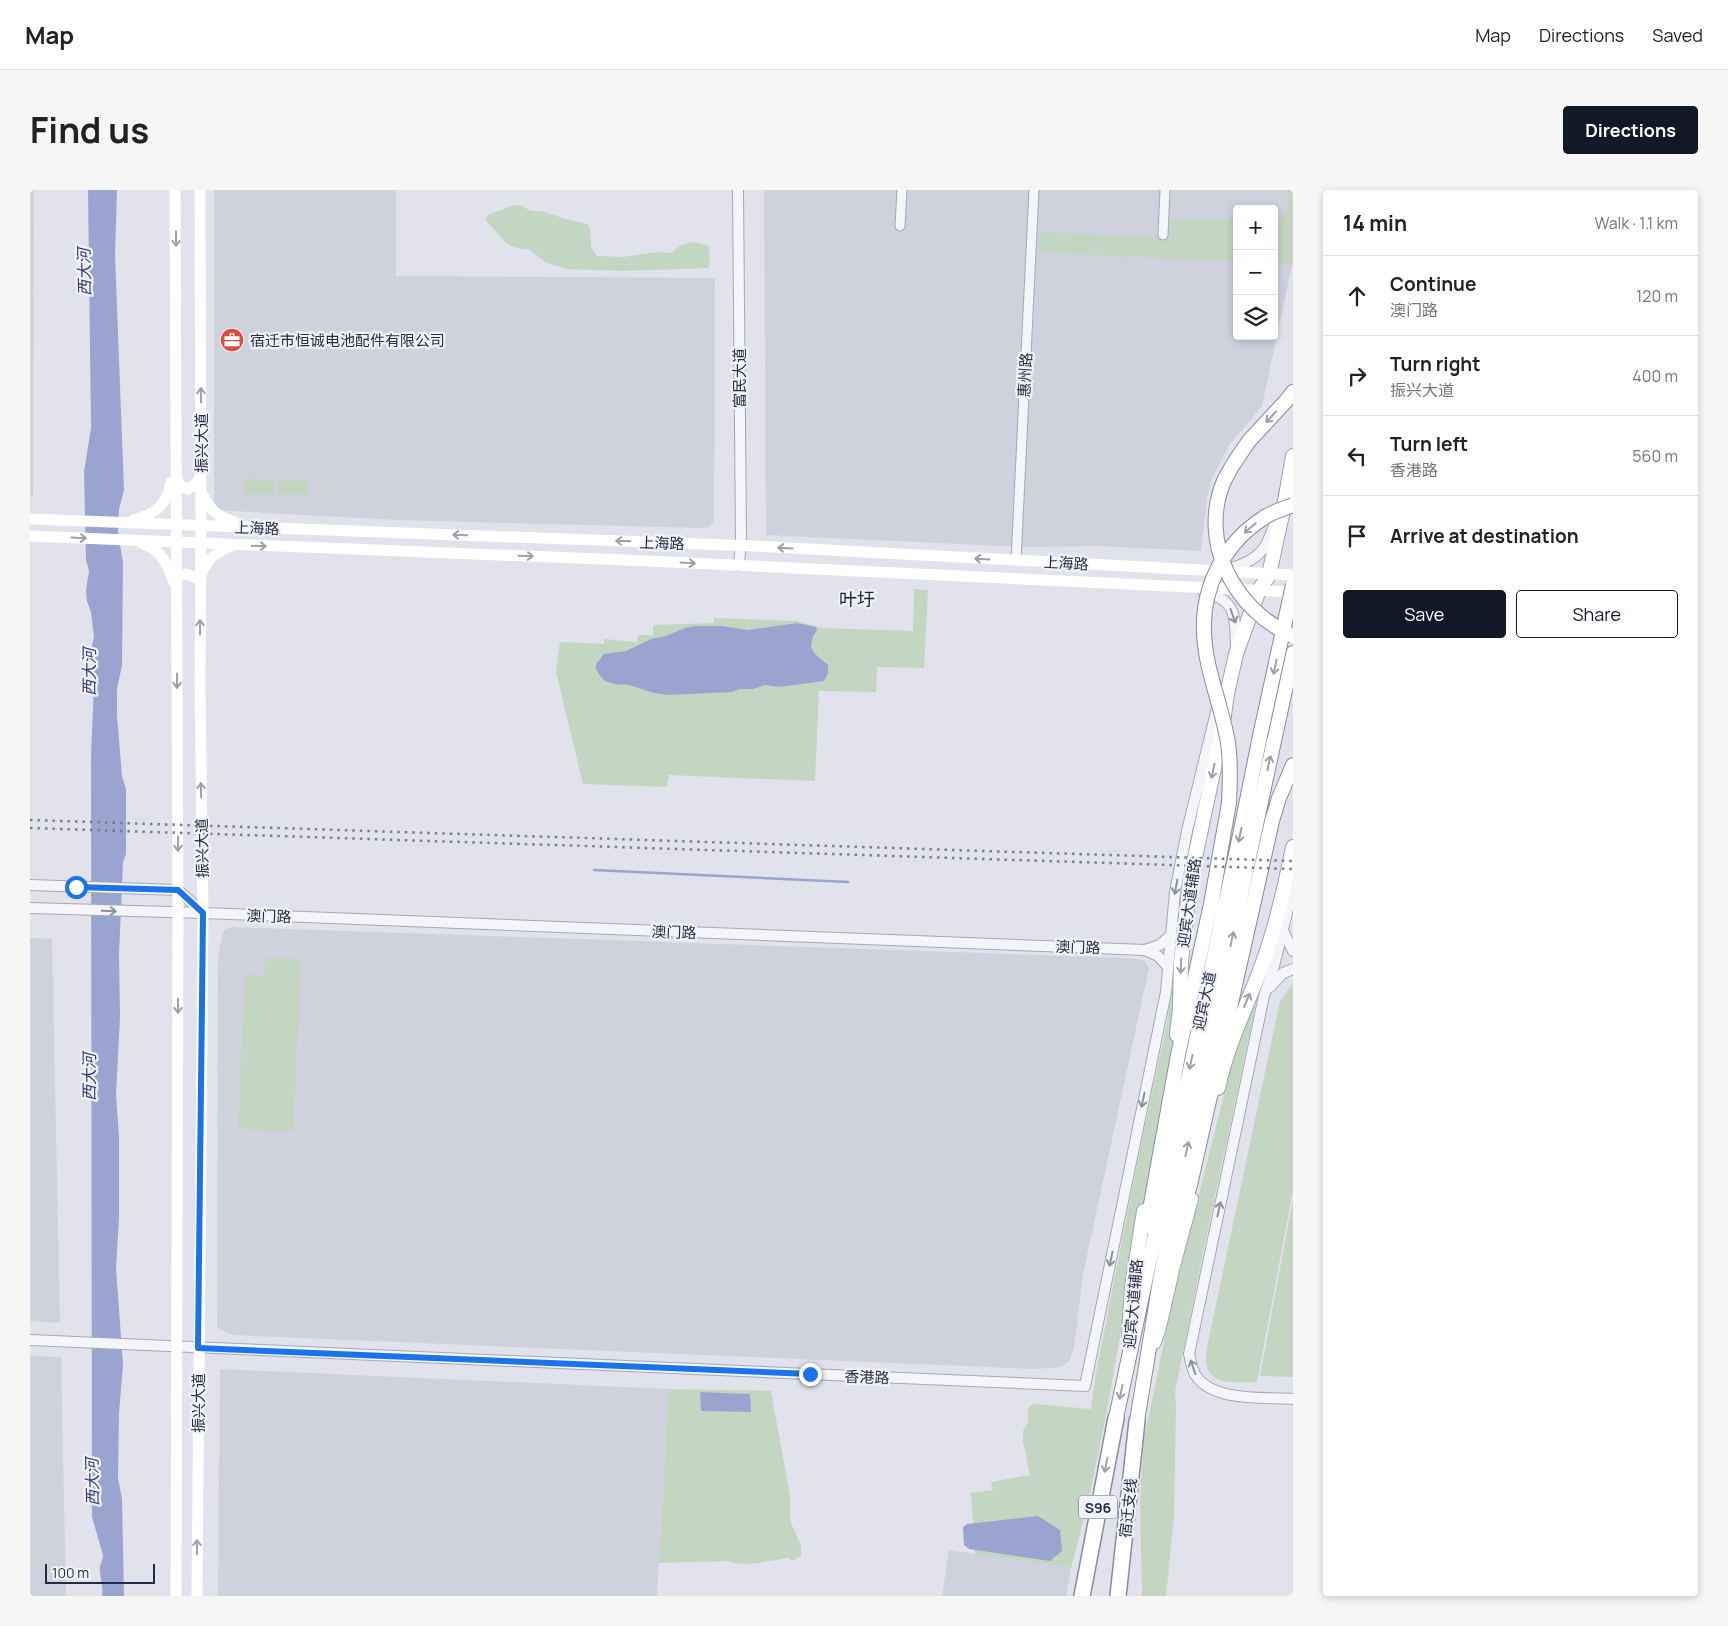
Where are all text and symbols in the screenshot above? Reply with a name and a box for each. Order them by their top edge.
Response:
text: Map [25,18,74,51]
text: Map [1475,23,1511,47]
text: Directions [1539,23,1624,47]
text: Saved [1652,23,1703,47]
text: Find us [30,106,149,154]
button: Directions [1563,106,1698,154]
map controls [1233,205,1278,340]
button: + [1233,205,1278,250]
text: 14 min [1343,209,1407,237]
text: Walk · 1.1 km [1594,212,1678,234]
one-way arrow [171,230,181,246]
water label: 西大河 [73,245,95,296]
button: − [1233,250,1278,295]
text: Continue [1390,271,1476,297]
icon: ahead [1343,282,1371,310]
text: 120 m [1636,285,1678,307]
button: layers [1233,295,1278,340]
text: 澳门路 [1390,299,1438,321]
office icon: 宿迁市恒诚电池配件有限公司 [219,327,245,353]
place label: 宿迁市恒诚电池配件有限公司 [250,330,445,351]
street label: 富民大道 [729,348,750,408]
text: Turn right [1390,351,1480,377]
street label: 惠州路 [1013,352,1037,398]
icon: right [1343,362,1371,390]
text: 400 m [1632,365,1678,387]
text: 振兴大道 [1390,379,1454,401]
one-way arrow [196,387,206,404]
one-way arrow [1265,411,1277,423]
street label: 振兴大道 [191,413,212,473]
text: Turn left [1390,431,1468,457]
icon: left [1343,442,1371,470]
text: 560 m [1632,445,1678,467]
text: 香港路 [1390,459,1438,481]
street label: 上海路 [234,517,280,539]
one-way arrow [1244,522,1257,533]
icon: arrive [1343,522,1371,550]
text: Arrive at destination [1390,523,1579,549]
one-way arrow [452,531,468,540]
street label: 上海路 [639,532,685,554]
one-way arrow [70,533,86,543]
one-way arrow [615,537,631,546]
one-way arrow [250,541,266,550]
one-way arrow [777,543,793,552]
one-way arrow [518,551,534,561]
street label: 上海路 [1043,551,1089,575]
one-way arrow [974,554,990,563]
one-way arrow [680,558,696,567]
district label: 叶圩 [839,587,875,611]
button: Save [1343,590,1506,638]
button: Share [1516,590,1678,638]
one-way arrow [1229,608,1238,623]
one-way arrow [195,620,205,636]
water label: 西大河 [78,645,100,696]
one-way arrow [1270,659,1279,675]
one-way arrow [172,672,182,689]
one-way arrow [1265,755,1274,771]
one-way arrow [1208,763,1217,779]
one-way arrow [196,782,206,798]
street label: 振兴大道 [191,818,213,878]
one-way arrow [1235,827,1244,843]
one-way arrow [173,835,183,851]
street label: 迎宾大道辅路 [1172,857,1206,949]
route start [65,876,88,899]
one-way arrow [1170,879,1180,895]
street label: 澳门路 [246,905,292,927]
one-way arrow [101,906,117,915]
street label: 澳门路 [651,921,697,943]
one-way arrow [1228,931,1237,947]
street label: 澳门路 [1055,936,1101,958]
one-way arrow [1176,958,1186,974]
street label: 迎宾大道 [1187,969,1221,1033]
one-way arrow [1243,993,1253,1008]
one-way arrow [173,998,183,1014]
water label: 西大河 [78,1050,100,1101]
one-way arrow [1186,1054,1195,1070]
one-way arrow [1138,1092,1148,1108]
one-way arrow [1182,1141,1192,1157]
one-way arrow [1215,1201,1224,1217]
one-way arrow [1106,1251,1115,1267]
street label: 迎宾大道辅路 [1119,1258,1147,1350]
one-way arrow [1188,1360,1197,1376]
route end [799,1363,822,1386]
street label: 香港路 [844,1366,890,1388]
street label: 振兴大道 [188,1373,209,1433]
one-way arrow [1115,1384,1125,1400]
water label: 西大河 [81,1455,103,1506]
one-way arrow [1101,1457,1110,1473]
street label: 宿迁支线 [1114,1477,1142,1539]
road number: S96 [1079,1495,1117,1518]
one-way arrow [192,1540,202,1556]
scale bar [45,1561,155,1584]
text: 100 m [52,1563,89,1582]

